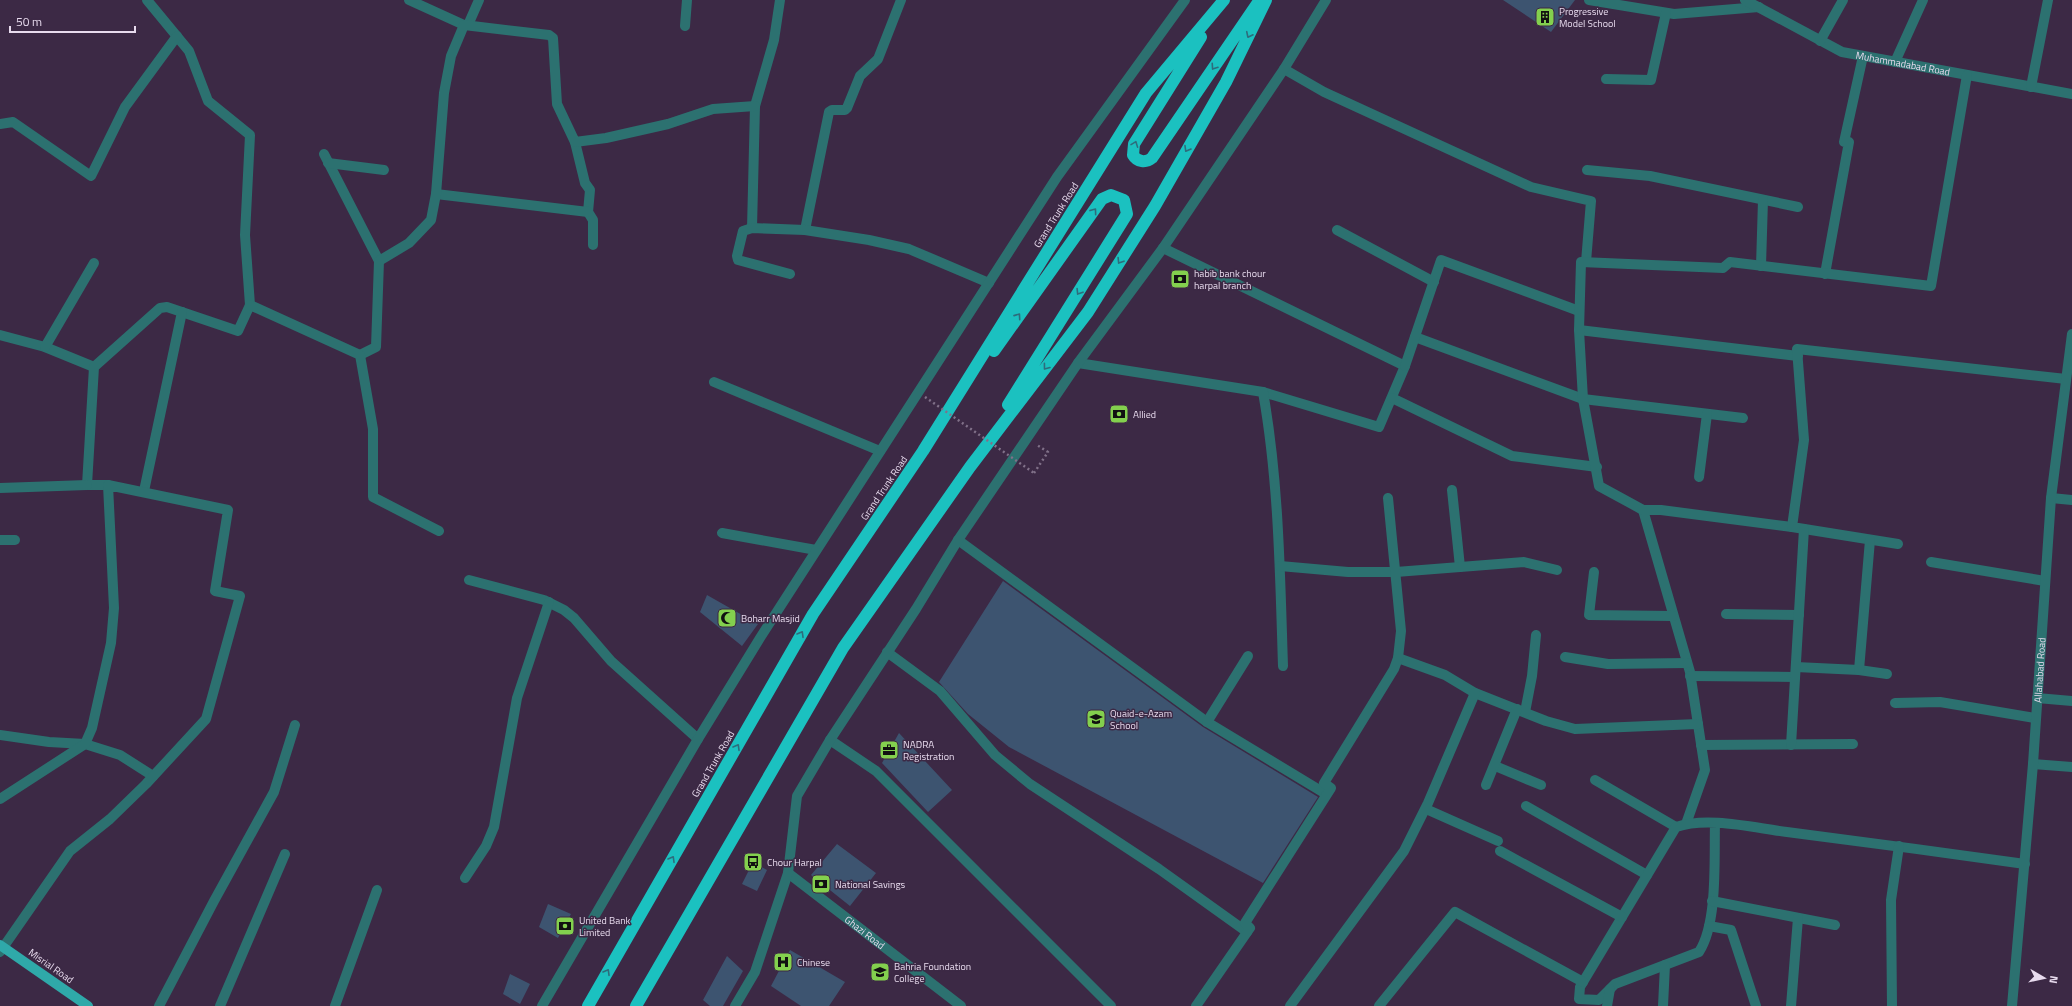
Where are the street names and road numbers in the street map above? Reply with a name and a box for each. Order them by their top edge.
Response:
street label: Muhammadabad Road [1855,47,1951,79]
street label: Grand Trunk Road [1030,179,1082,251]
street label: Grand Trunk Road [857,453,911,523]
street label: Allahabad Road [2030,637,2049,703]
street label: Grand Trunk Road [688,728,738,800]
street label: Ghazi Road [842,912,888,952]
street label: Misrial Road [25,945,77,987]

